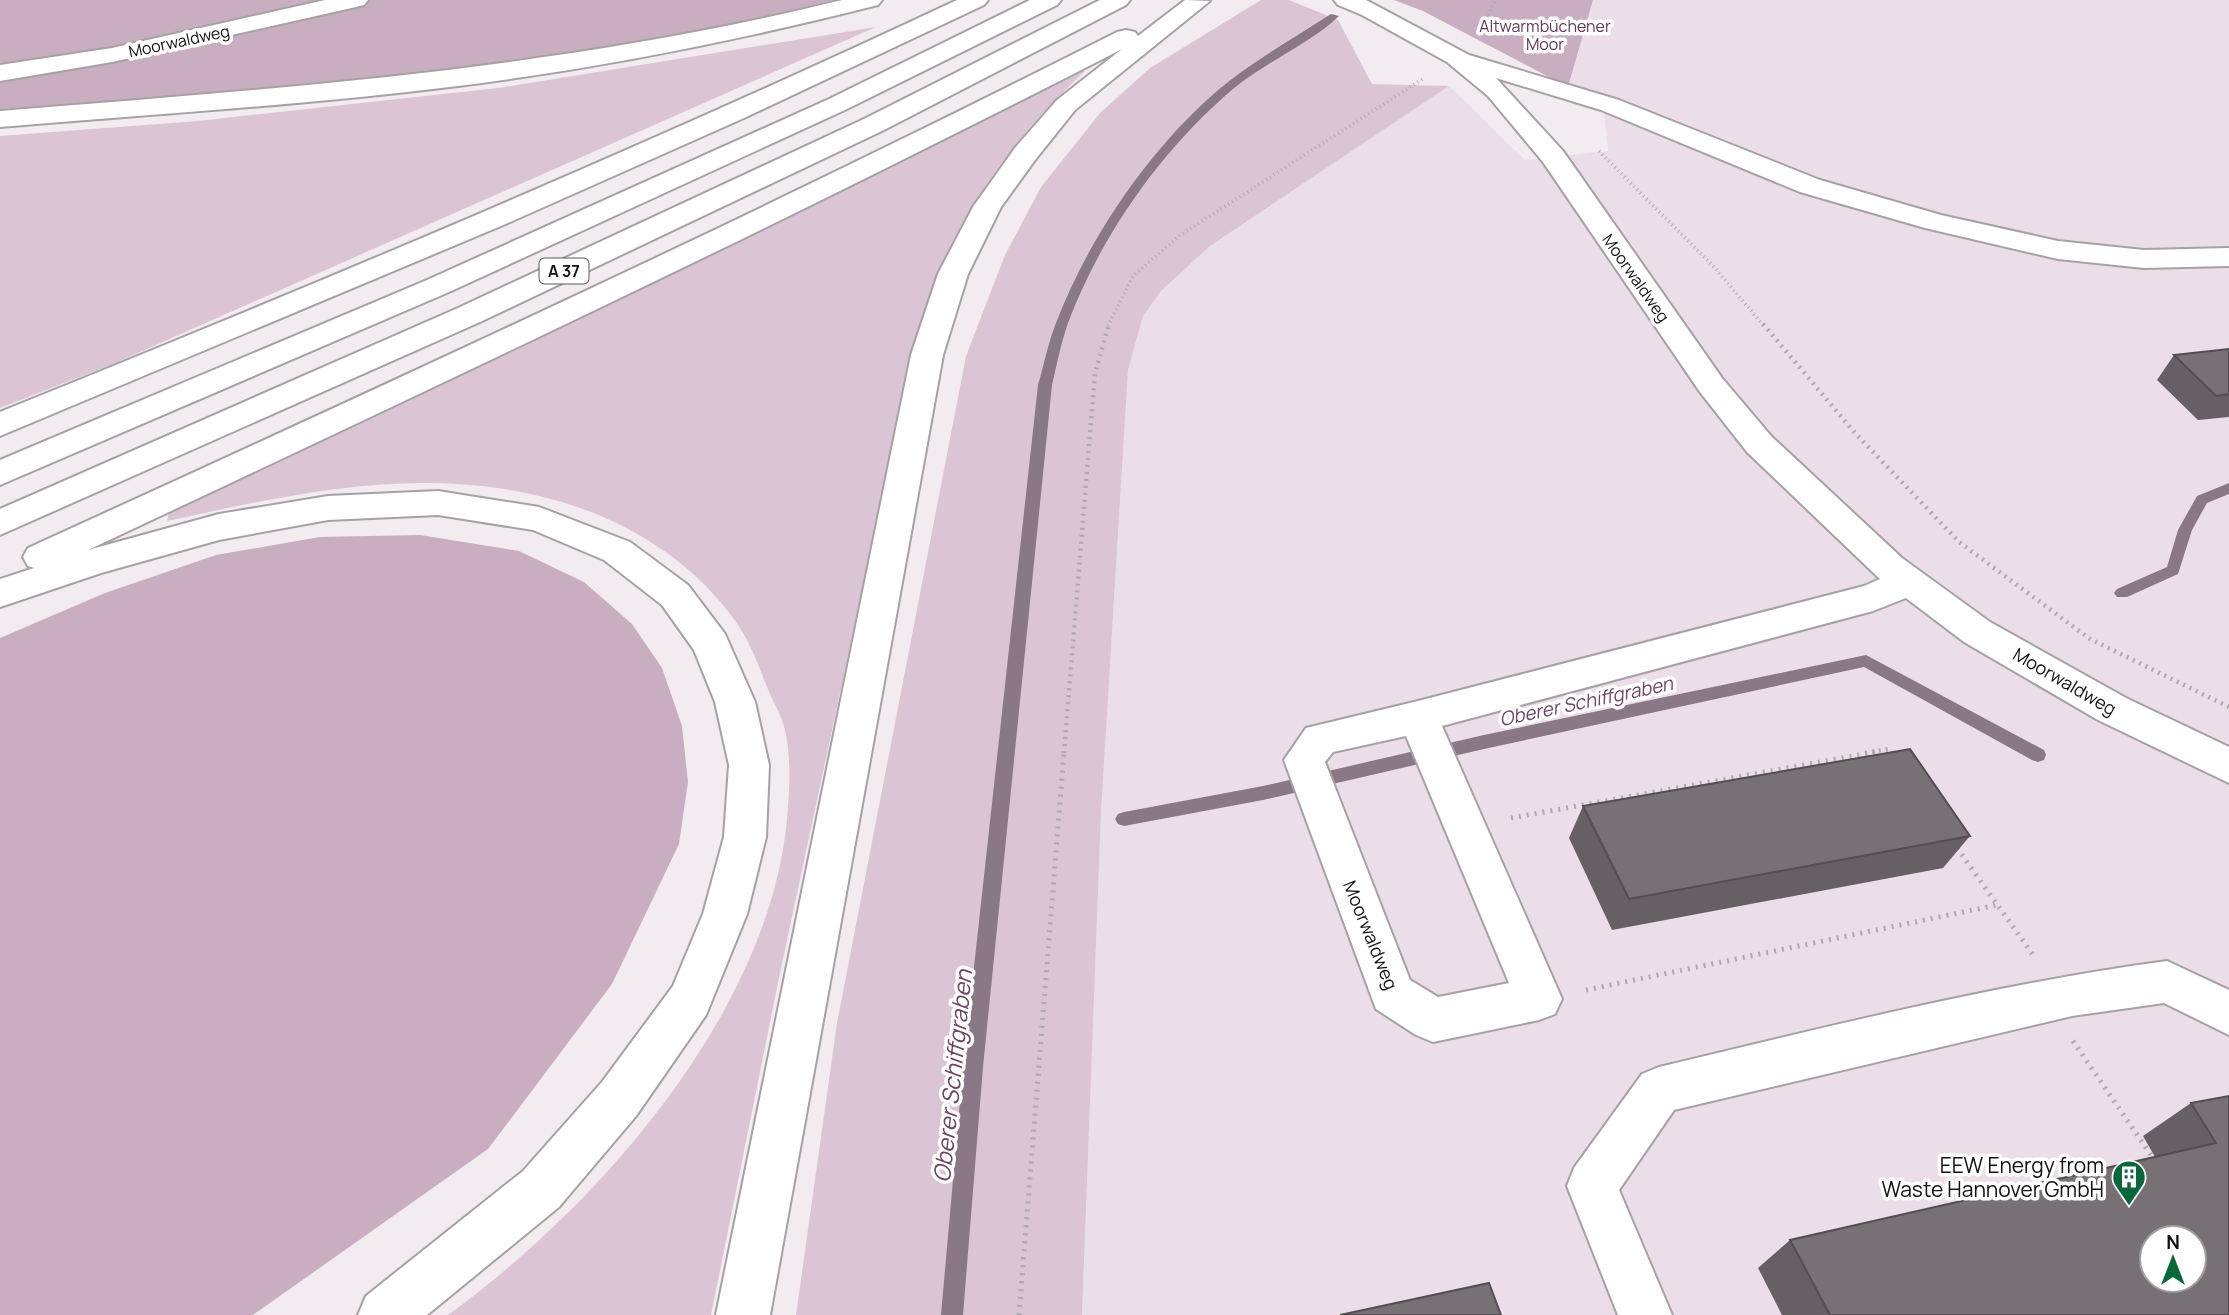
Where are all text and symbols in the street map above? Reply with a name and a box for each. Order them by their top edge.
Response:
park label: Altwarmbüchener Moor [1479,15,1611,55]
street label: Moorwaldweg [126,20,232,62]
street label: Moorwaldweg [1597,230,1675,326]
road number: A 37 [540,258,588,284]
street label: Moorwaldweg [2009,642,2121,720]
water label: Oberer Schiffgraben [1497,670,1676,732]
street label: Moorwaldweg [1338,877,1404,993]
water label: Oberer Schiffgraben [925,967,979,1184]
place label: EEW Energy from Waste Hannover GmbH [1882,1151,2104,1203]
building icon: EEW Energy from Waste Hannover GmbH [2110,1158,2148,1207]
north arrow [2138,1224,2208,1294]
text: N [2166,1229,2180,1255]

